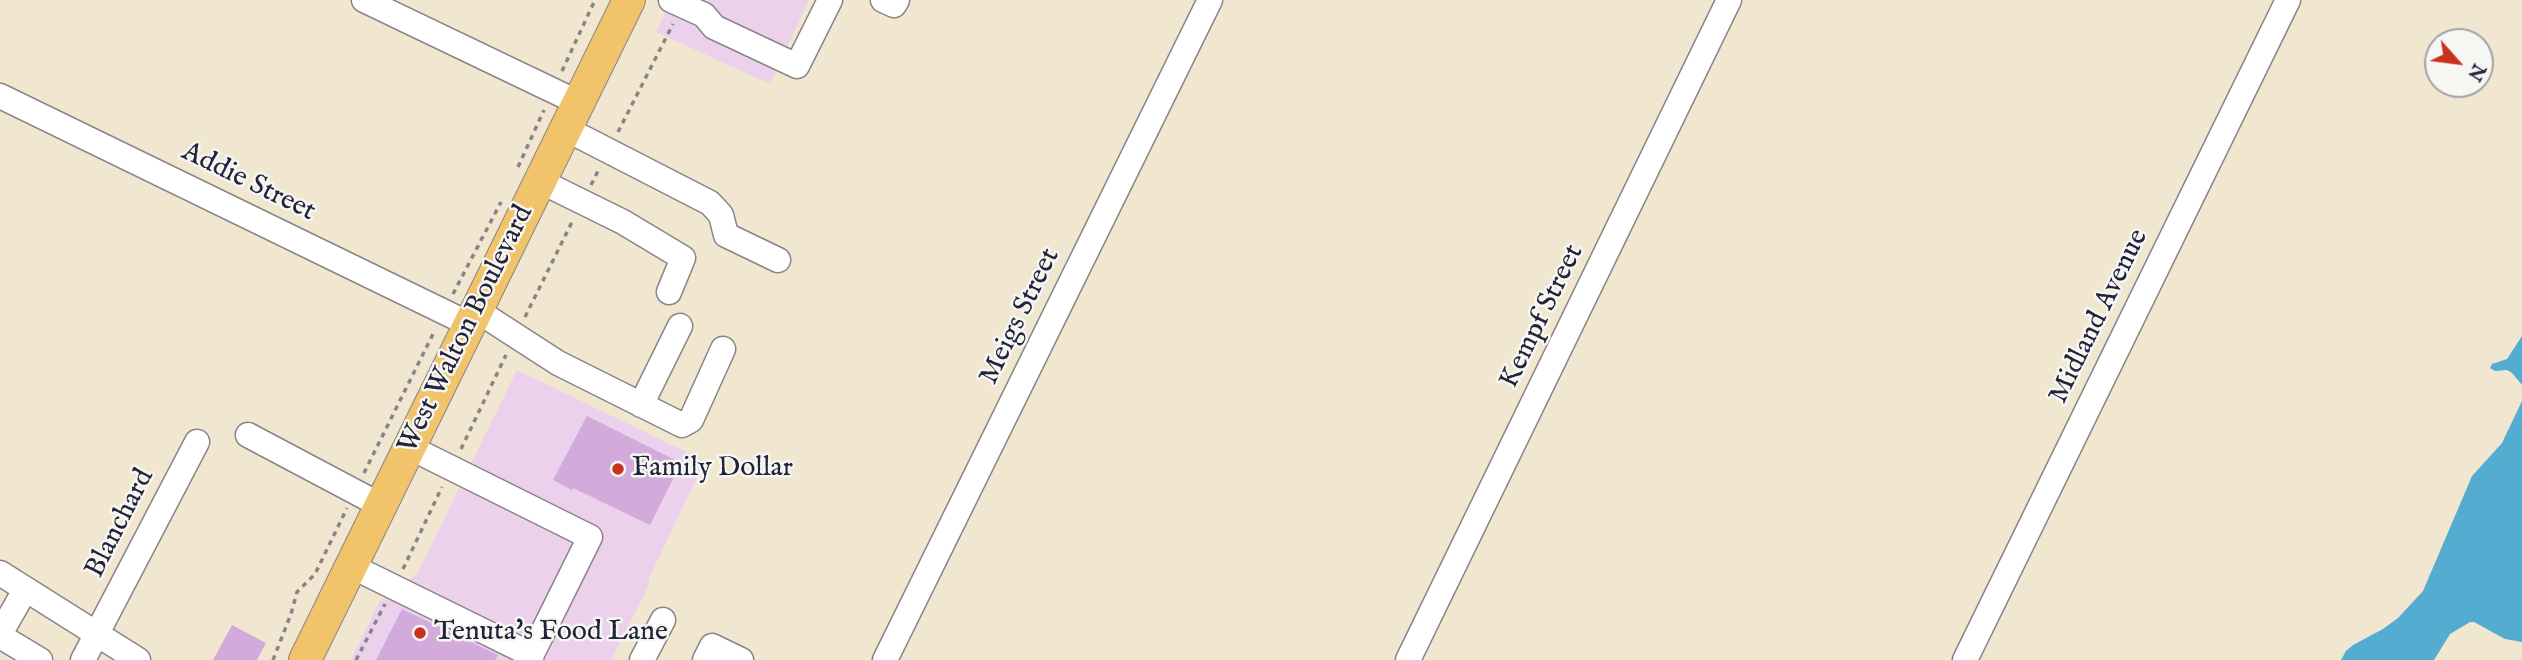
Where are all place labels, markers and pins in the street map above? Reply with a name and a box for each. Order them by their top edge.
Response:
place label: Family Dollar [632,452,793,486]
marker: Family Dollar [610,461,626,477]
place label: Tenuta's Food Lane [434,616,668,650]
marker: Tenuta's Food Lane [412,625,428,641]

